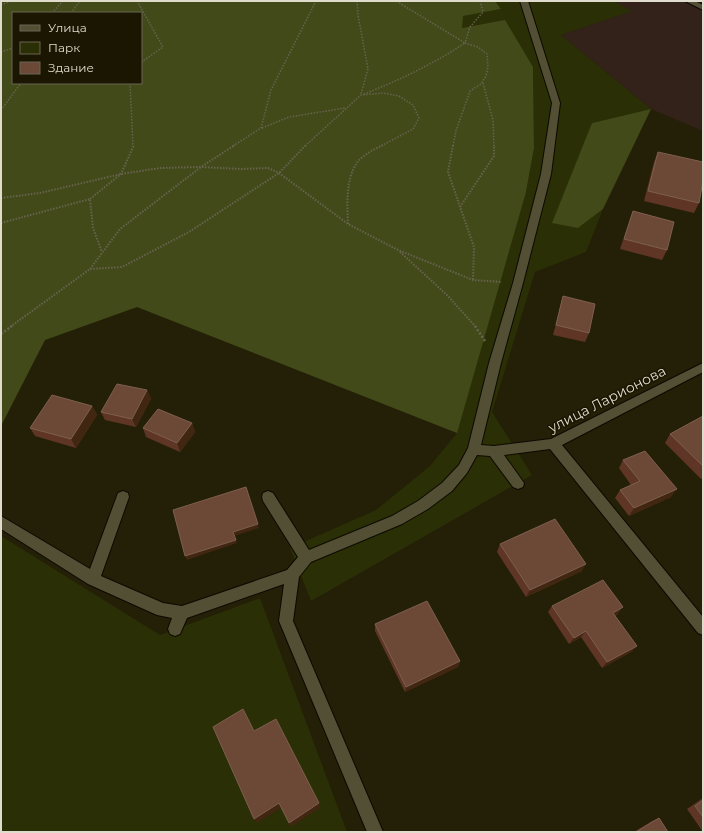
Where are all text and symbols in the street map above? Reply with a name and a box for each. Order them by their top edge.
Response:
legend [12,12,142,84]
text: Улица [48,20,87,35]
text: Парк [48,40,80,55]
text: Здание [48,60,94,75]
street label: улица Ларионова [544,362,669,437]

